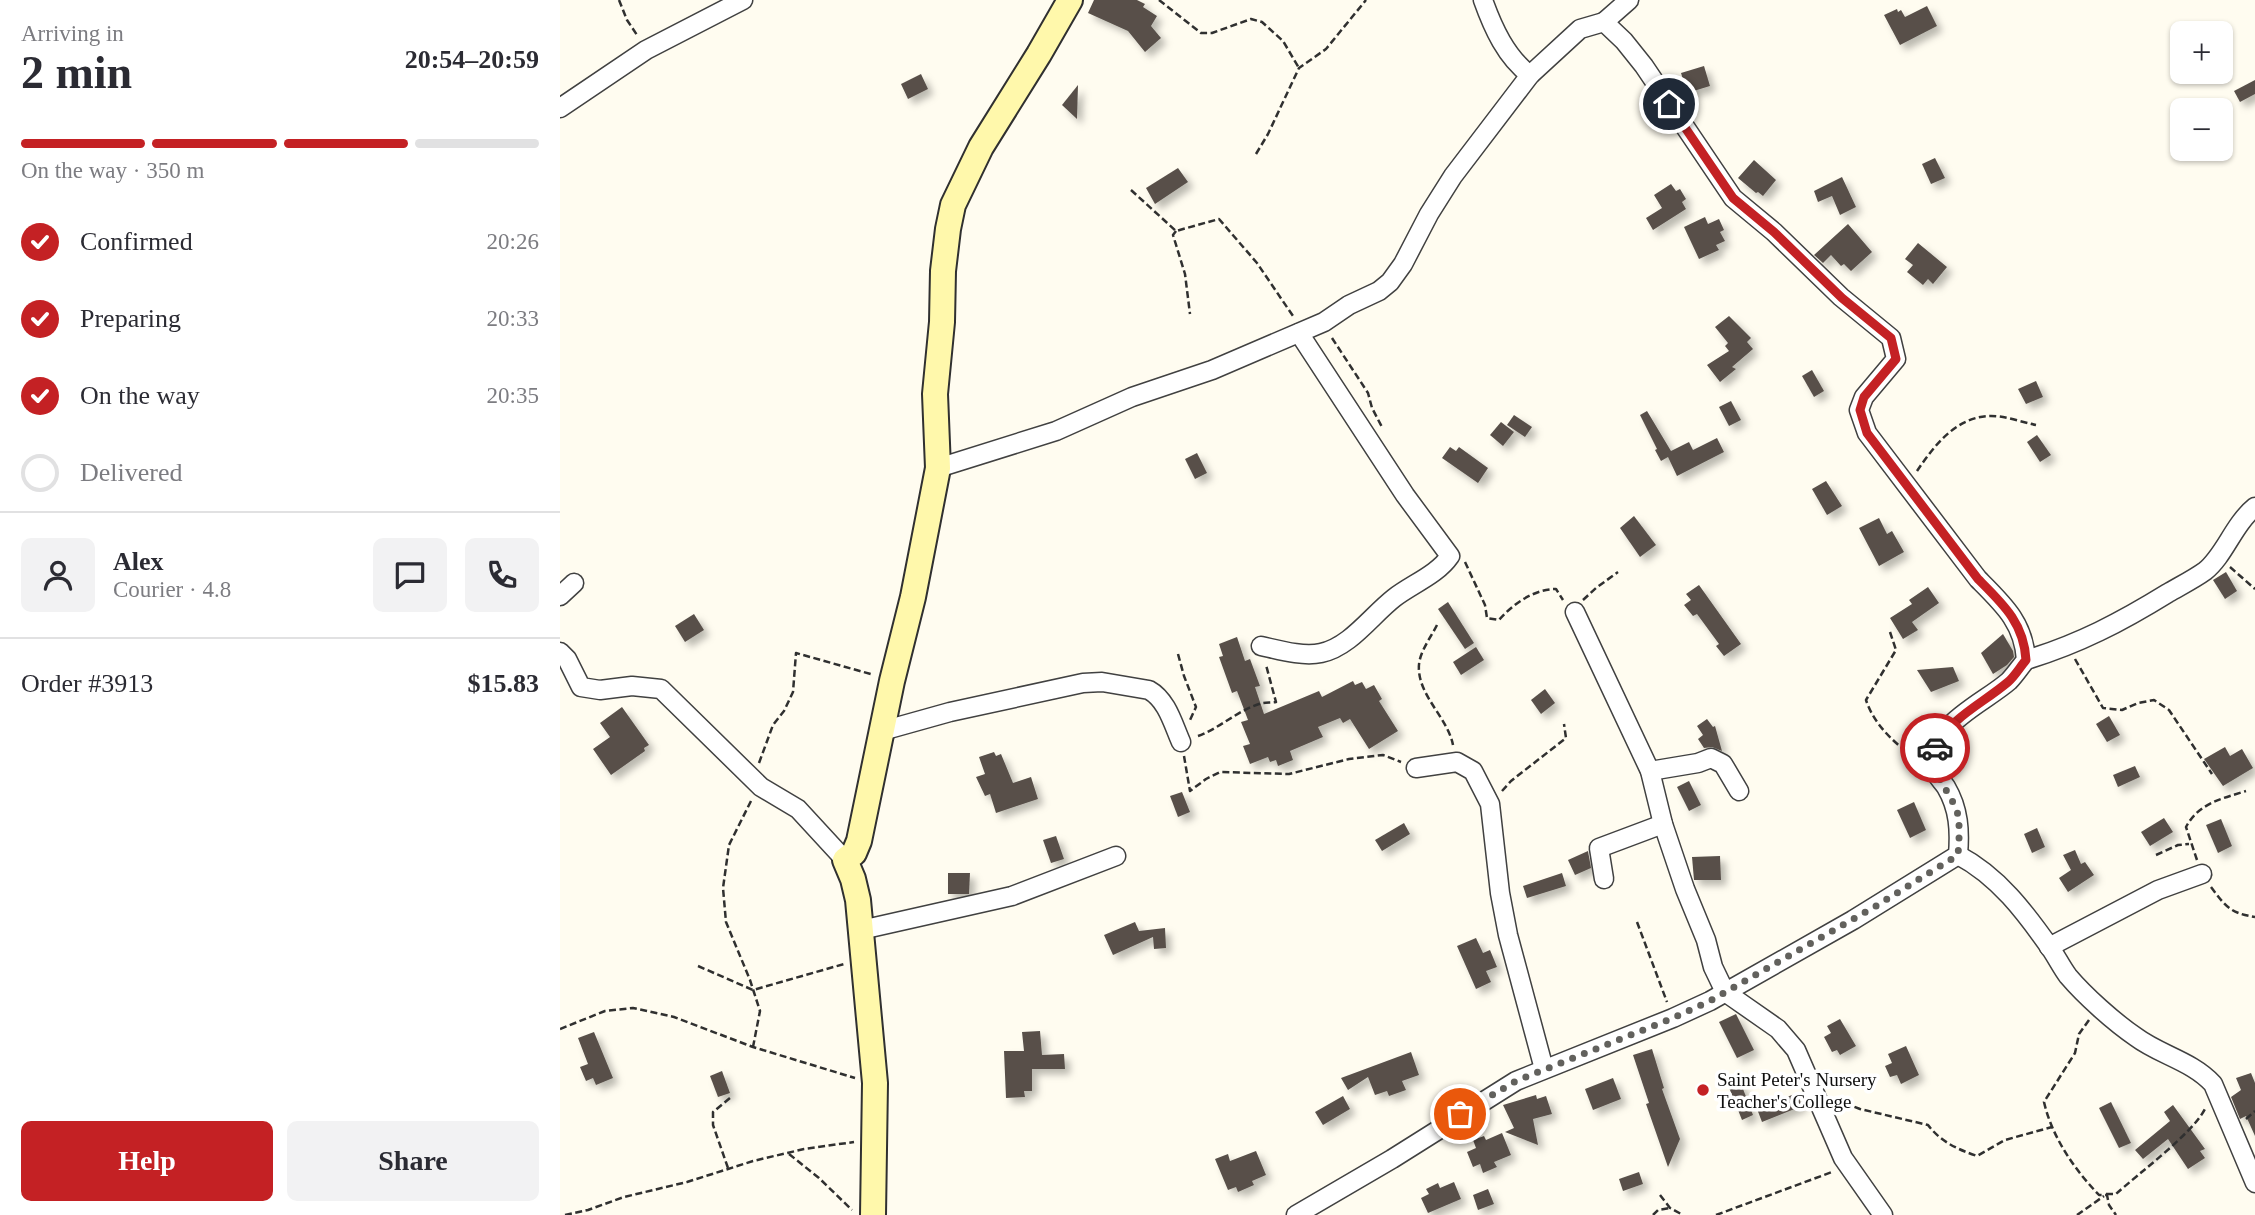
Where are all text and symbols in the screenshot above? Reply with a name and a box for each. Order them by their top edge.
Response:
text: Arriving in [21,21,124,46]
map controls [2170,21,2233,161]
button: + [2170,21,2233,84]
text: 20:54–20:59 [405,45,539,74]
text: 2 min [21,47,132,98]
pin [1639,74,1699,134]
icon: home [1650,85,1688,123]
button: − [2170,98,2233,161]
text: On the way · 350 m [21,158,204,183]
icon: check [21,223,59,261]
text: Confirmed [80,227,193,256]
text: 20:26 [487,229,539,254]
icon: check [21,300,59,338]
text: Preparing [80,304,181,333]
text: 20:33 [487,306,539,331]
icon: check [21,377,59,415]
text: On the way [80,381,200,410]
text: 20:35 [487,383,539,408]
text: Delivered [80,458,183,487]
button: person [21,538,95,612]
button: chat [373,538,447,612]
button: phone [465,538,539,612]
text: Alex [113,547,164,576]
text: Courier · 4.8 [113,577,231,602]
text: Order #3913 [21,669,153,698]
text: $15.83 [468,669,539,698]
courier [1900,713,1970,783]
icon: car [1916,729,1954,767]
place label: Saint Peter's Nursery Teacher's College [1717,1069,1877,1112]
marker: Saint Peter's Nursery Teacher's College [1695,1082,1711,1098]
pin [1430,1084,1490,1144]
icon: bag [1441,1095,1479,1133]
button: Help [21,1121,273,1201]
button: Share [287,1121,539,1201]

